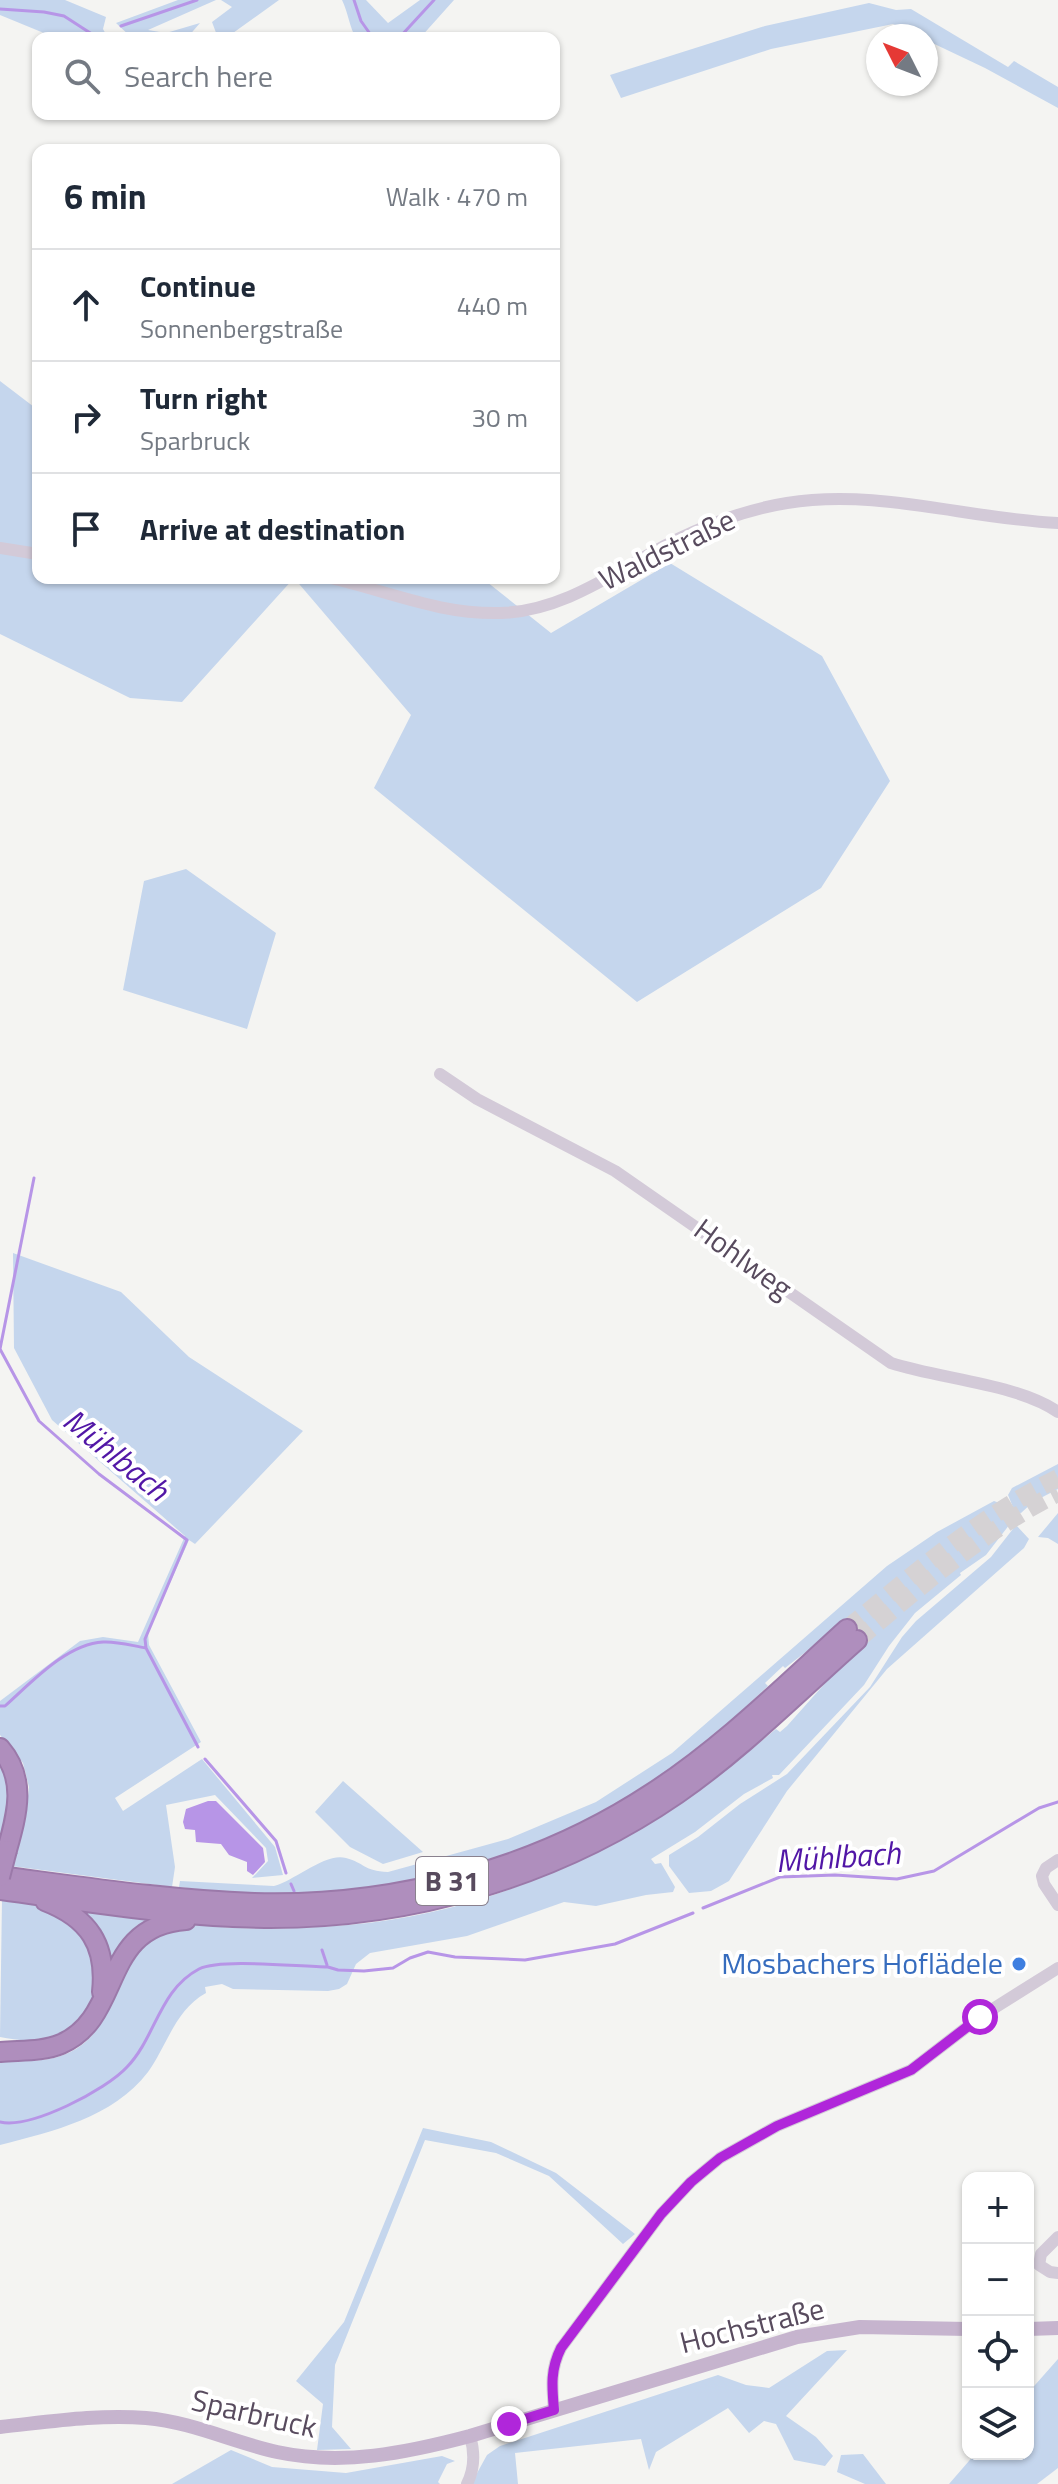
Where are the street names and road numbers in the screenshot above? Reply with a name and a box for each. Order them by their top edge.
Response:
street label: Waldstraße [591,496,742,602]
street label: Hohlweg [685,1207,803,1310]
road number: B 31 [416,1857,488,1905]
street label: Hochstraße [675,2285,829,2365]
street label: Sparbruck [187,2376,321,2450]

